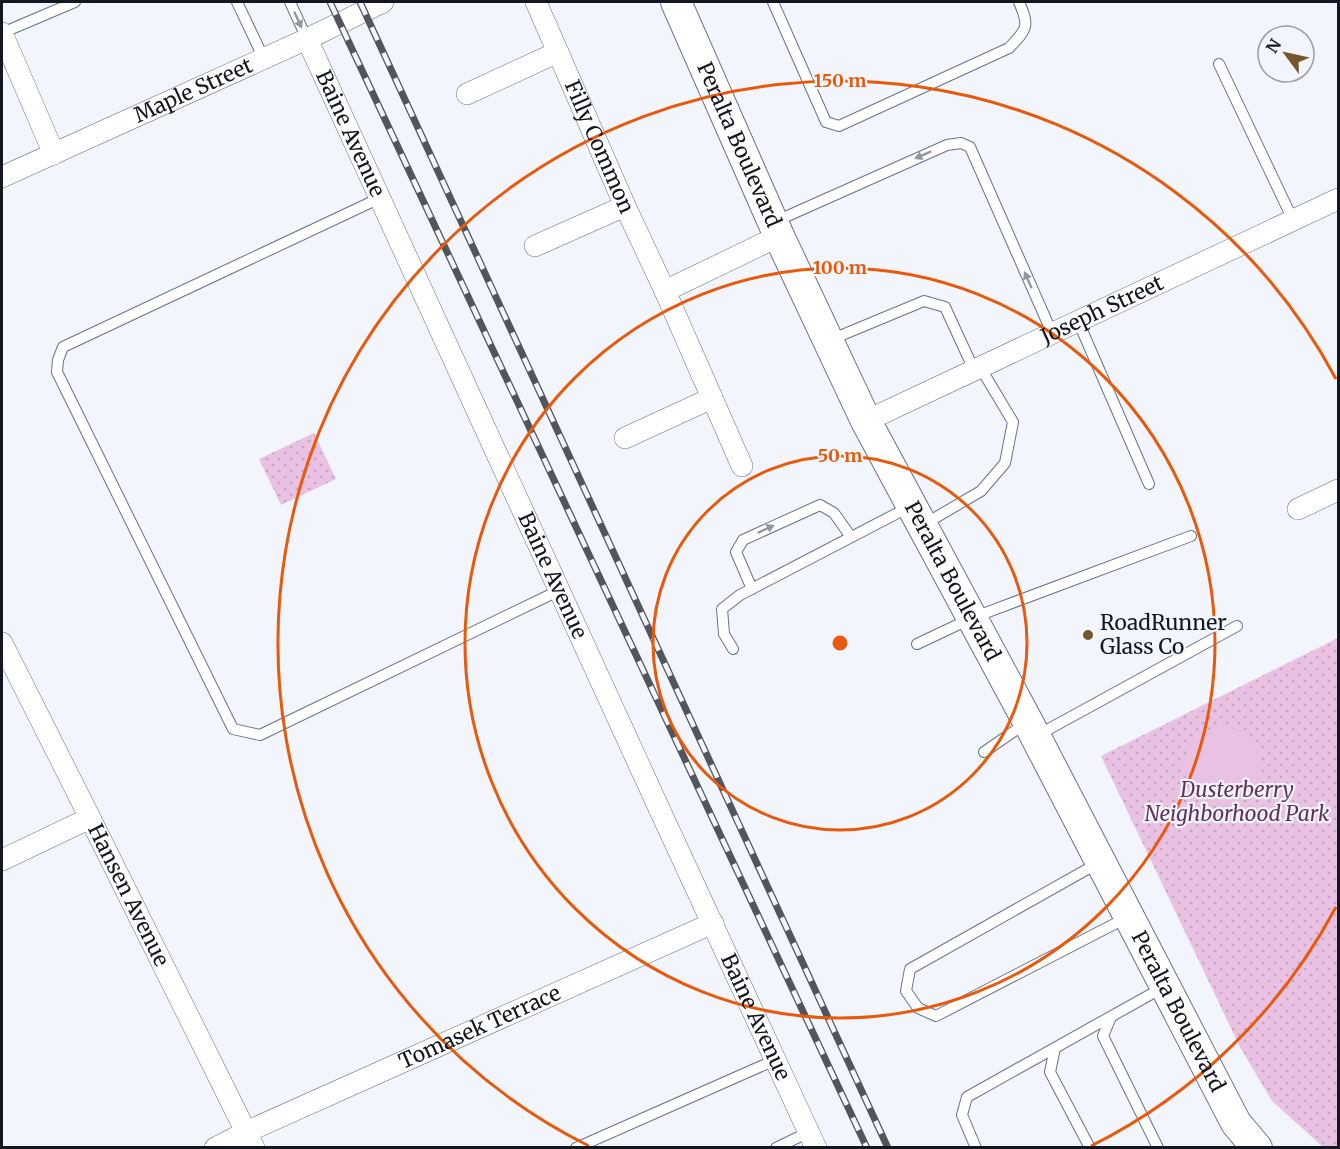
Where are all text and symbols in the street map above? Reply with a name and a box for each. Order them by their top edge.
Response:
one-way arrow [294,12,303,29]
north arrow [1256,24,1316,84]
text: N [1262,35,1285,57]
street label: Maple Street [130,51,257,128]
street label: Peralta Boulevard [691,58,788,232]
street label: Baine Avenue [310,66,391,201]
text: 150 m [814,69,866,92]
street label: Filly Common [559,76,641,217]
one-way arrow [914,151,932,161]
text: 100 m [813,256,867,279]
street label: Joseph Street [1035,269,1168,350]
one-way arrow [1023,270,1033,288]
text: 50 m [818,444,862,467]
street label: Peralta Boulevard [899,496,1007,666]
street label: Baine Avenue [512,508,594,643]
one-way arrow [758,525,775,534]
place label: RoadRunner Glass Co [1100,609,1227,660]
marker: RoadRunner Glass Co [1081,628,1095,642]
centre of rings [830,633,850,653]
park label: Dusterberry Neighborhood Park [1145,776,1330,827]
street label: Hansen Avenue [82,819,176,971]
street label: Peralta Boulevard [1126,926,1232,1097]
street label: Baine Avenue [715,949,797,1084]
street label: Tomasek Terrace [394,979,565,1075]

